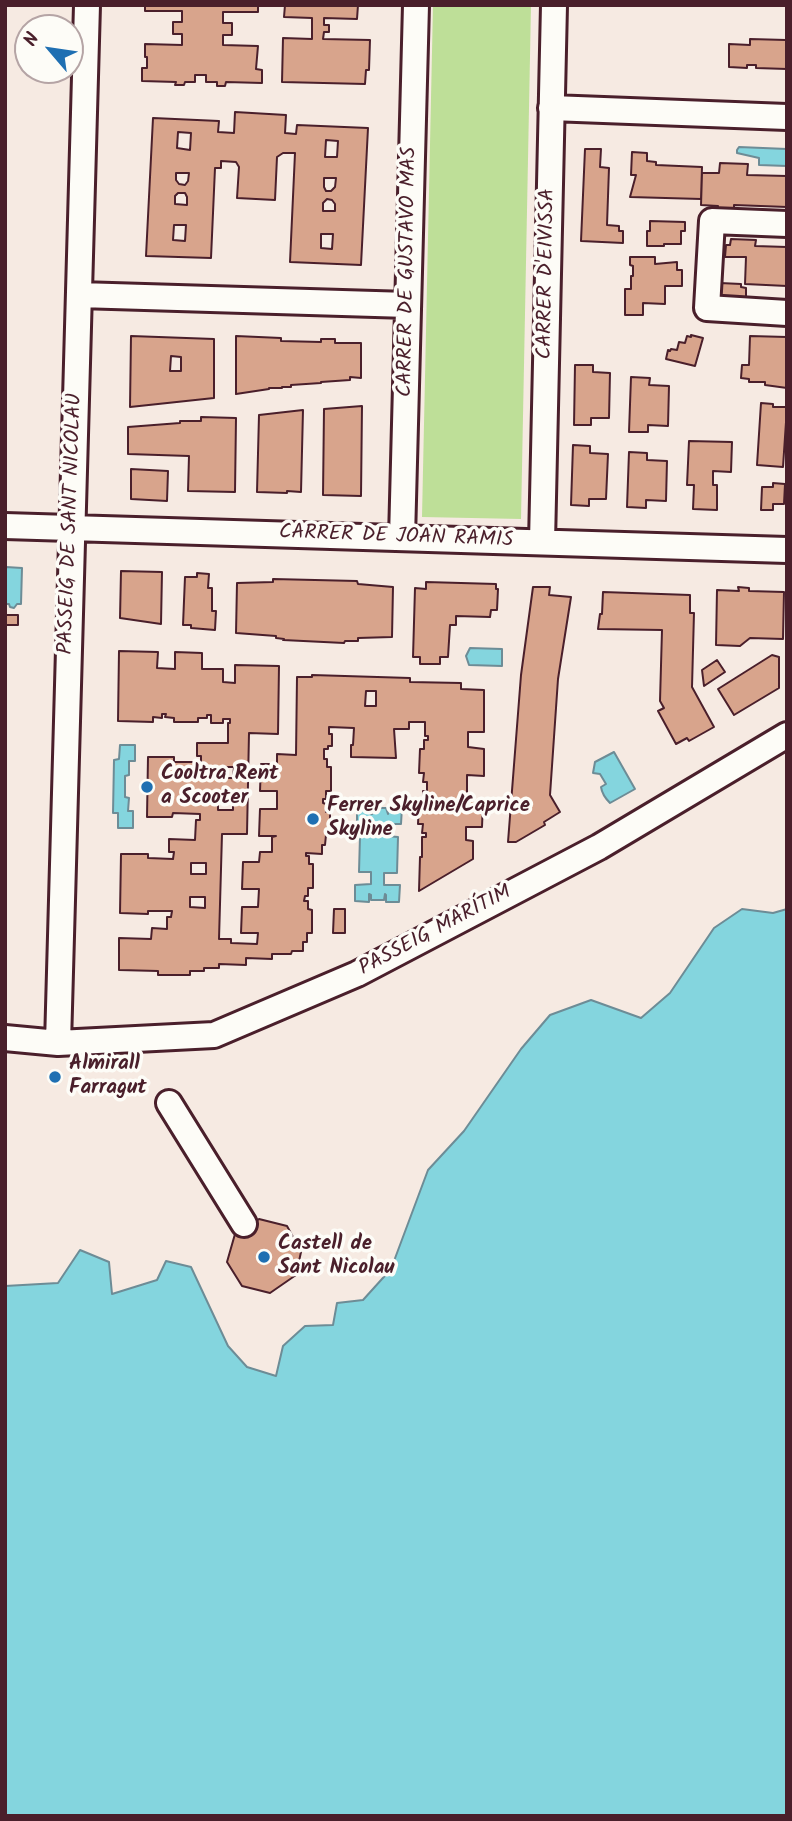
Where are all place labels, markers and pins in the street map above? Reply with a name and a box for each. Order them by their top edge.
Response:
place label: Cooltra Rent a Scooter [161,762,279,812]
marker: Cooltra Rent a Scooter [139,779,155,795]
place label: Ferrer Skyline/Caprice Skyline [327,794,530,844]
marker: Ferrer Skyline/Caprice Skyline [305,811,321,827]
place label: Almirall Farragut [69,1052,147,1102]
marker: Almirall Farragut [47,1069,63,1085]
place label: Castell de Sant Nicolau [278,1232,395,1282]
marker: Castell de Sant Nicolau [256,1249,272,1265]

